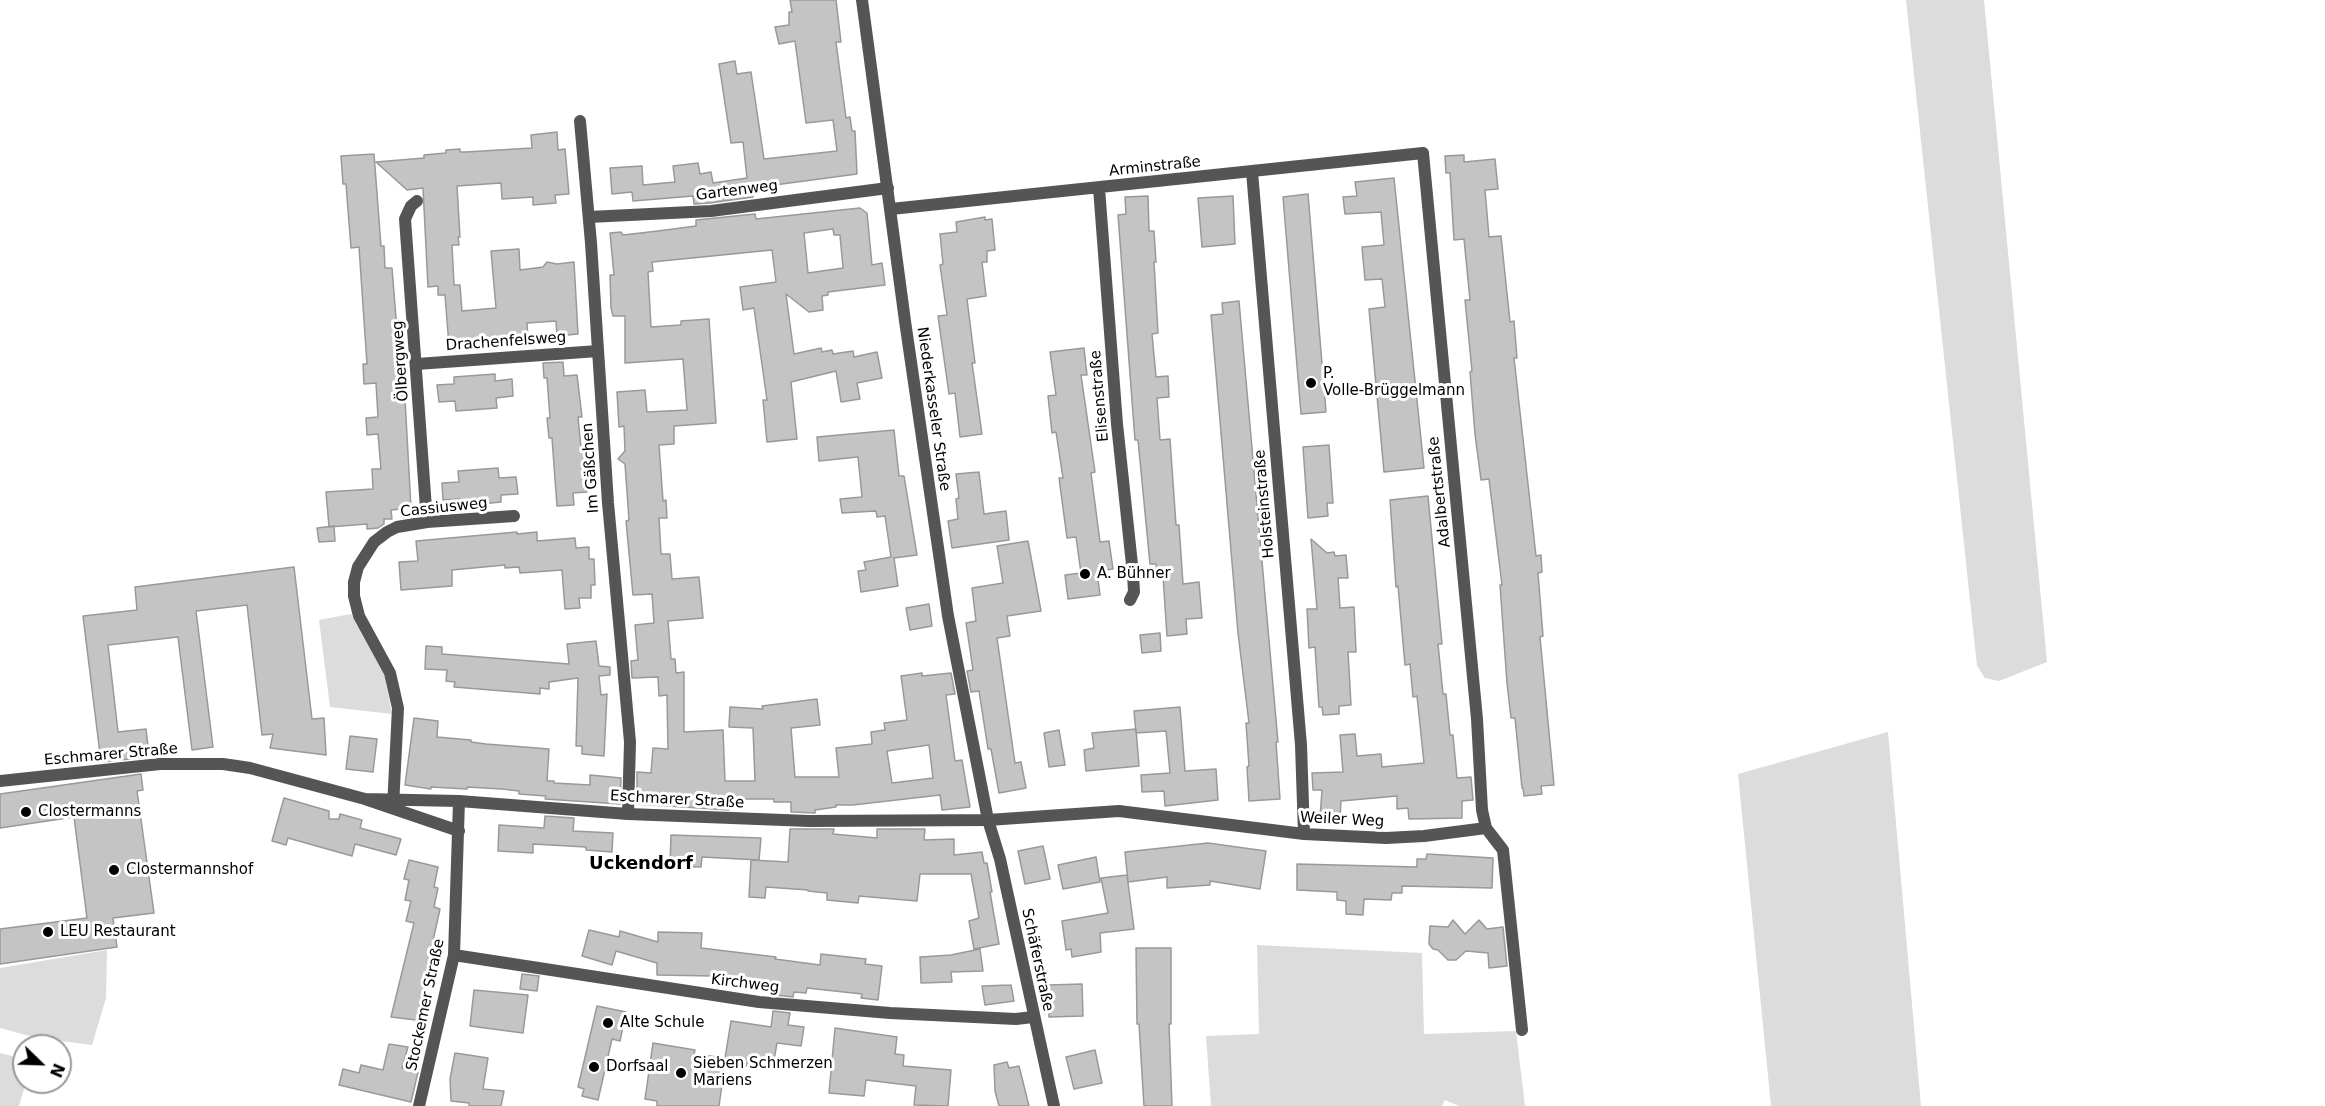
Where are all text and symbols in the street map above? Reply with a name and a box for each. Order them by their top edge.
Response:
street label: Arminstraße [1108,153,1202,181]
street label: Gartenweg [695,177,779,205]
street label: Ölbergweg [389,320,413,402]
street label: Niederkasseler Straße [913,326,953,492]
street label: Drachenfelsweg [445,329,567,355]
street label: Elisenstraße [1087,349,1113,443]
place label: P. Volle-Brüggelmann [1323,365,1465,400]
marker: P. Volle-Brüggelmann [1304,376,1318,390]
street label: Im Gäßchen [579,422,603,514]
street label: Adalbertstraße [1425,436,1455,548]
street label: Holsteinstraße [1251,449,1279,559]
street label: Cassiusweg [399,494,489,522]
place label: A. Bühner [1097,565,1171,583]
marker: A. Bühner [1078,567,1092,581]
street label: Eschmarer Straße [43,740,179,770]
street label: Eschmarer Straße [609,787,745,813]
place label: Clostermanns [38,803,141,821]
marker: Clostermanns [19,805,33,819]
street label: Weiler Weg [1299,809,1385,831]
district label: Uckendorf [589,853,693,875]
place label: Clostermannshof [126,861,253,879]
marker: Clostermannshof [107,863,121,877]
street label: Schäferstraße [1017,907,1057,1013]
place label: LEU Restaurant [60,923,176,941]
marker: LEU Restaurant [41,925,55,939]
street label: Stockemer Straße [403,937,449,1073]
street label: Kirchweg [710,971,780,997]
place label: Alte Schule [620,1014,704,1032]
marker: Alte Schule [601,1016,615,1030]
north arrow [12,1034,72,1094]
place label: Sieben Schmerzen Mariens [693,1055,833,1090]
place label: Dorfsaal [606,1058,669,1076]
marker: Dorfsaal [587,1060,601,1074]
text: N [46,1061,69,1080]
marker: Sieben Schmerzen Mariens [674,1066,688,1080]

